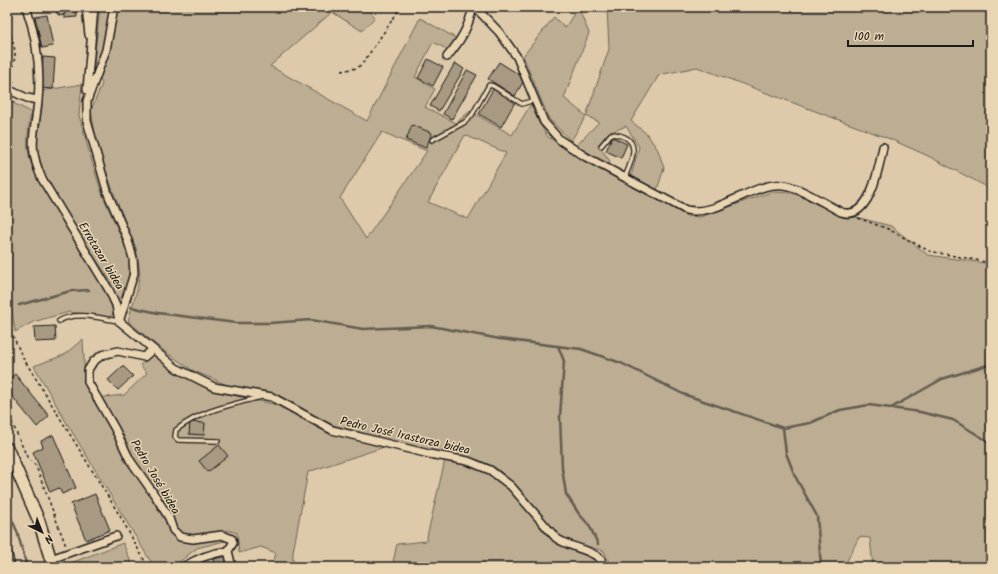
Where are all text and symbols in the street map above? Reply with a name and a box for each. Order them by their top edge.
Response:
scale bar [848,22,973,48]
text: 100 m [854,27,885,46]
street label: Errotazar bidea [73,218,129,294]
street label: Pedro José Irastorza bidea [338,412,472,460]
street label: Pedro José bidea [125,436,185,518]
north arrow [22,512,62,552]
text: N [39,530,57,548]

